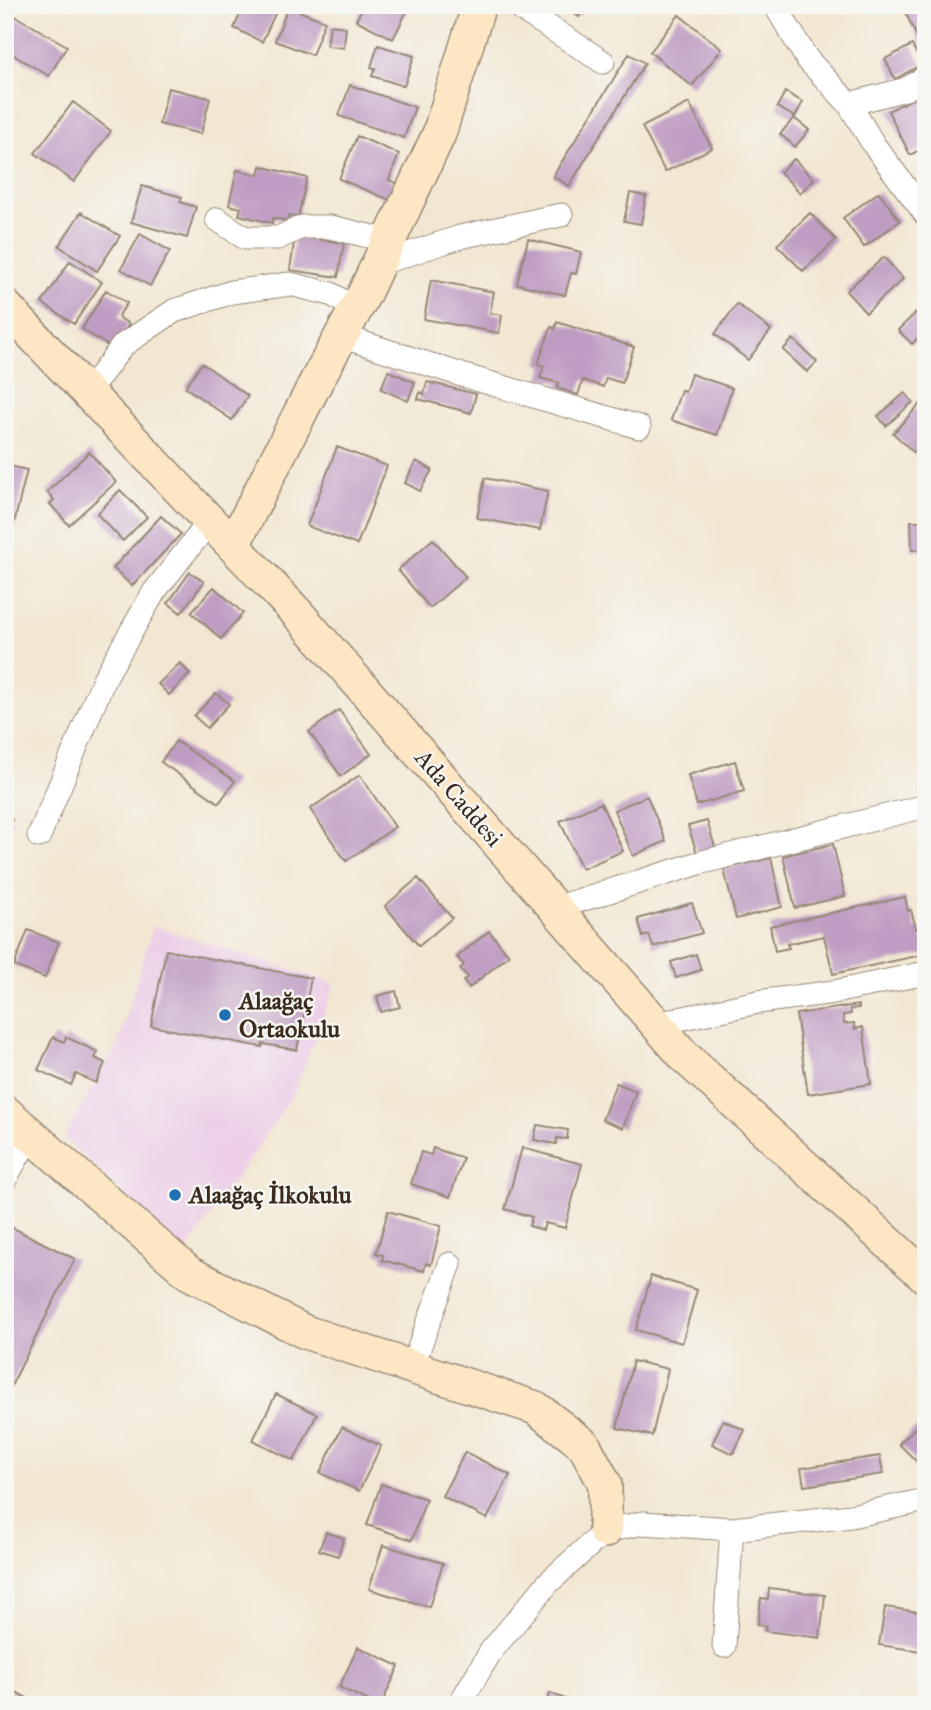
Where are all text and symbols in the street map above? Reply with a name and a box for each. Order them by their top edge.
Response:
street label: Ada Caddesi [408,742,510,853]
place label: Alaağaç Ortaokulu [237,986,340,1044]
marker: Alaağaç Ortaokulu [217,1007,233,1023]
place label: Alaağaç İlkokulu [187,1180,352,1210]
marker: Alaağaç İlkokulu [167,1187,183,1203]

